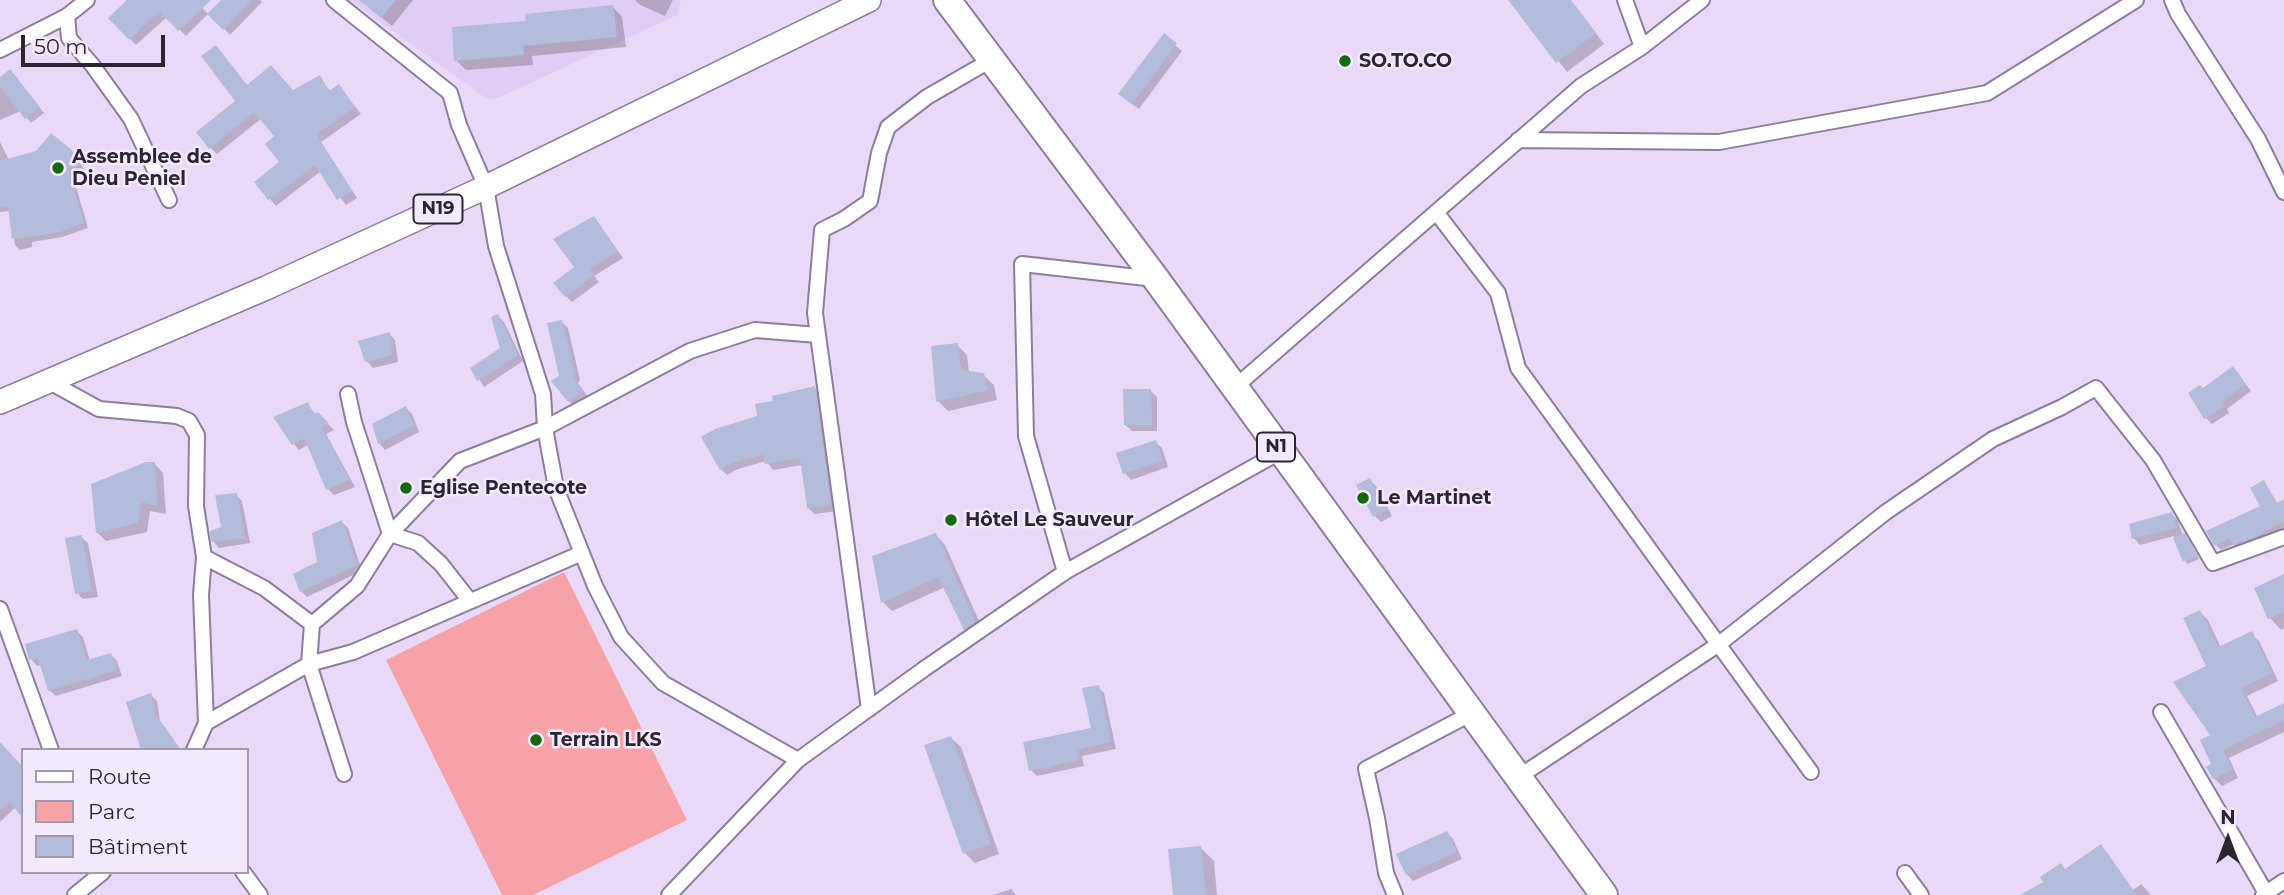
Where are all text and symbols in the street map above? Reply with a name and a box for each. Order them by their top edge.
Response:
scale bar [24,21,168,65]
text: 50 m [34,34,88,59]
place label: SO.TO.CO [1359,50,1452,72]
marker: SO.TO.CO [1337,53,1353,69]
place label: Assemblee de Dieu Peniel [72,146,212,190]
marker: Assemblee de Dieu Peniel [50,160,66,176]
road number: N19 [414,194,462,224]
road number: N1 [1257,432,1295,462]
place label: Eglise Pentecote [420,477,587,499]
marker: Eglise Pentecote [398,480,414,496]
place label: Le Martinet [1377,487,1492,509]
marker: Le Martinet [1355,490,1371,506]
place label: Hôtel Le Sauveur [965,509,1134,531]
marker: Hôtel Le Sauveur [943,512,959,528]
place label: Terrain LKS [550,729,662,751]
marker: Terrain LKS [528,732,544,748]
legend [21,748,248,874]
text: Route [88,764,151,789]
text: Parc [88,799,135,824]
north arrow [2193,804,2263,874]
text: N [2220,806,2236,829]
text: Bâtiment [88,834,188,859]

